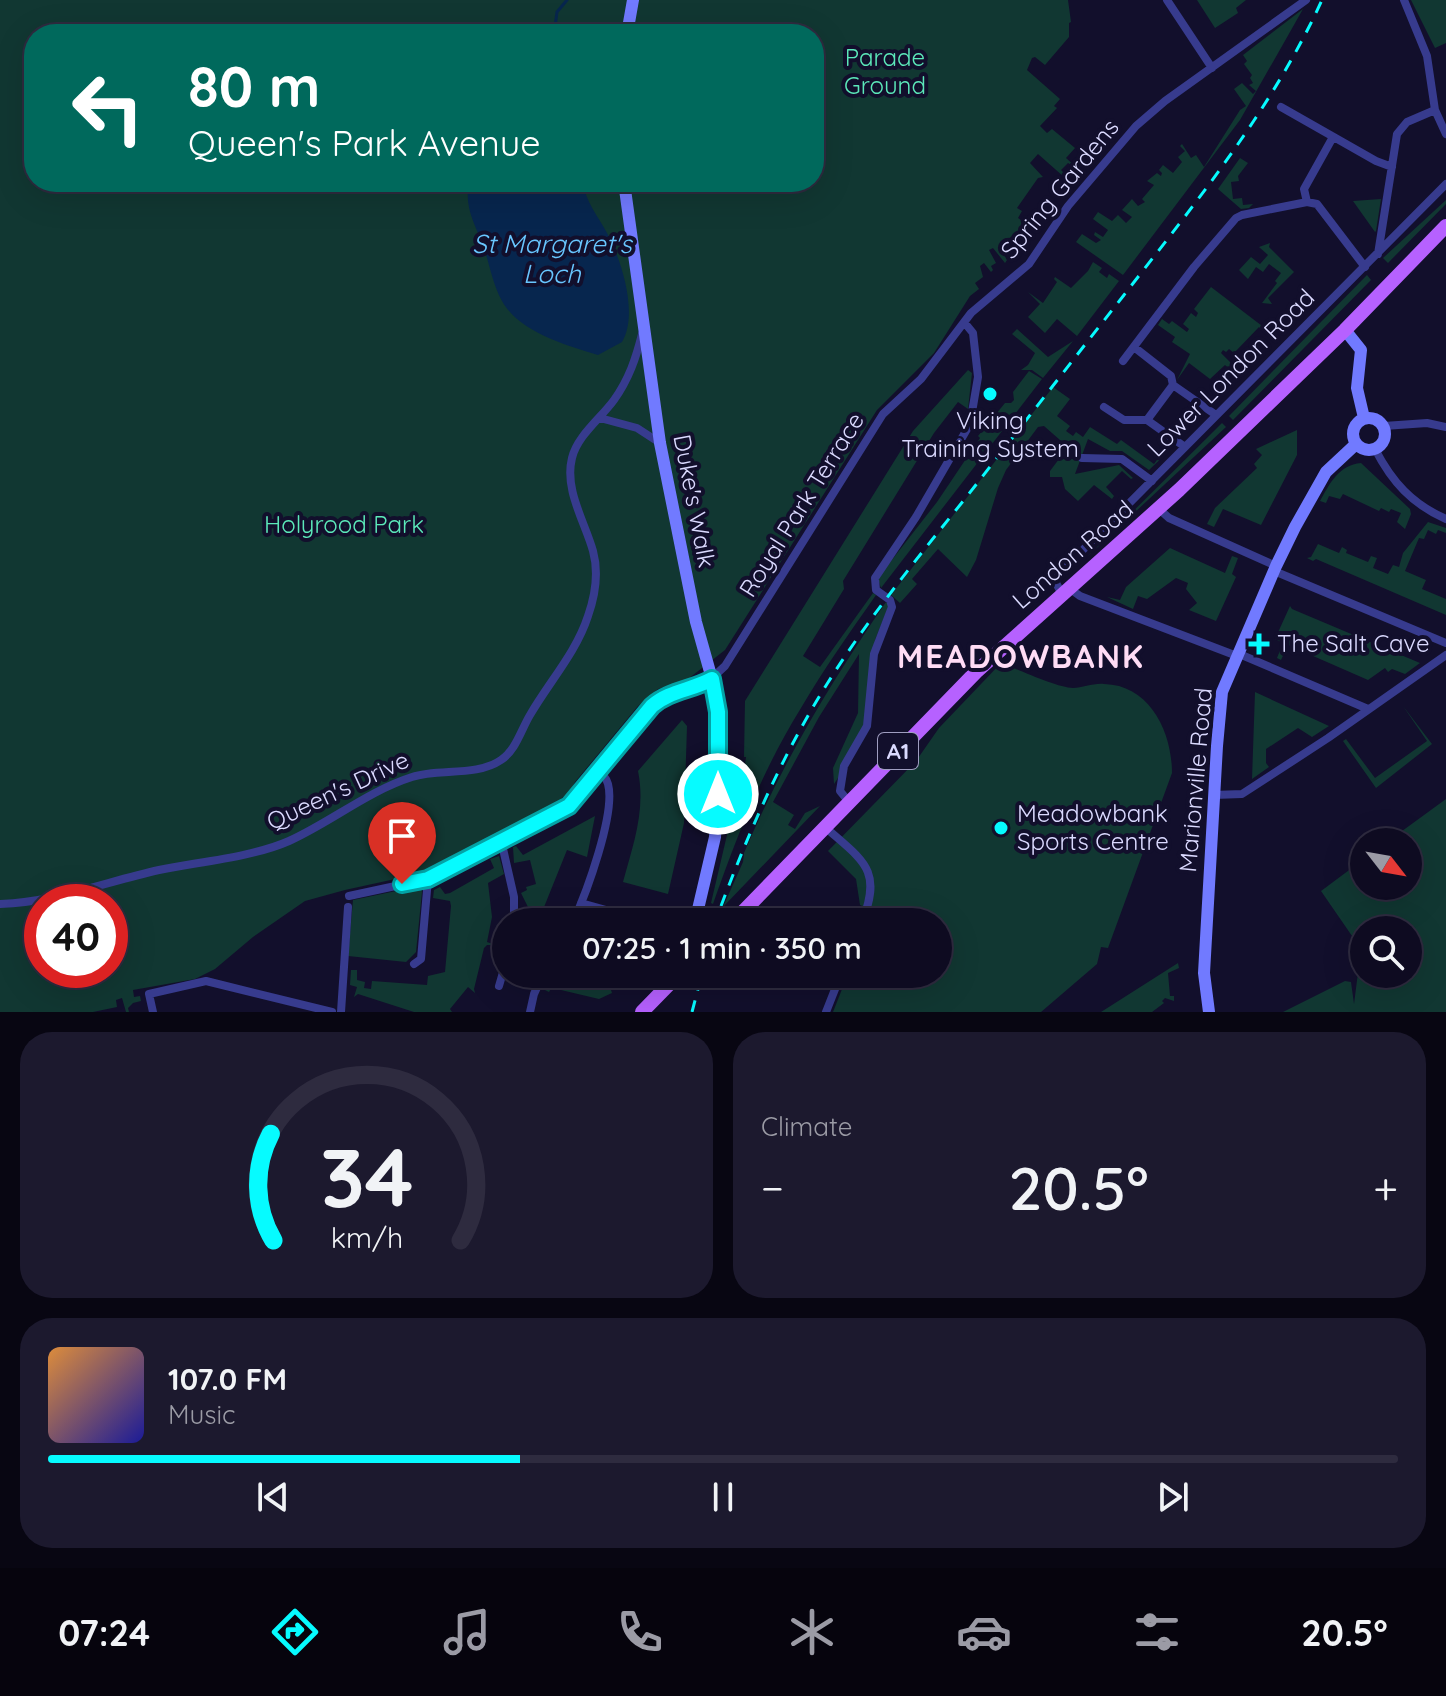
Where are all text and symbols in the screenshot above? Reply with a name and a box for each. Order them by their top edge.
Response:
park label: Parade Ground [844,42,926,100]
text: 80 m [188,51,320,121]
icon: left [56,56,160,160]
street label: Spring Gardens [994,112,1125,264]
text: Queen's Park Avenue [188,120,541,165]
water label: St Margaret's Loch [472,227,634,290]
street label: Lower London Road [1140,282,1320,462]
marker: Viking Training System [981,385,999,403]
place label: Viking Training System [901,405,1079,463]
street label: Royal Park Terrace [732,407,870,602]
street label: Duke's Walk [667,432,723,570]
street label: London Road [1006,494,1139,615]
park label: Holyrood Park [264,509,424,539]
place label: The Salt Cave [1277,628,1429,658]
marker: The Salt Cave [1248,633,1270,655]
district label: MEADOWBANK [897,636,1145,676]
street label: Marionville Road [1172,686,1218,874]
road number: A1 [878,733,918,769]
street label: Queen's Drive [262,744,413,836]
position arrow [676,752,760,836]
place label: Meadowbank Sports Centre [1017,798,1169,856]
pin [368,802,436,884]
icon: arrive [380,814,424,858]
marker: Meadowbank Sports Centre [992,819,1010,837]
north arrow [1350,828,1422,900]
map controls [1350,828,1422,988]
speed limit sign: 40 [24,884,128,988]
button: search [1350,916,1422,988]
text: 07:25 · 1 min · 350 m [582,929,862,967]
text: Climate [761,1110,852,1143]
text: 34 [320,1124,413,1228]
text: 20.5° [1008,1150,1149,1225]
text: − [761,1160,784,1215]
text: + [1373,1160,1398,1215]
text: km/h [330,1219,403,1255]
text: 107.0 FM [168,1360,287,1398]
text: Music [168,1398,236,1431]
icon: previous [251,1475,295,1519]
icon: pause [701,1475,745,1519]
icon: next [1151,1475,1195,1519]
icon: directions [267,1604,323,1660]
icon: music [439,1604,495,1660]
icon: phone [612,1604,668,1660]
icon: climate [784,1604,840,1660]
icon: car [956,1604,1012,1660]
icon: filters [1129,1604,1185,1660]
text: 07:24 [58,1610,150,1655]
text: 20.5° [1301,1610,1388,1655]

